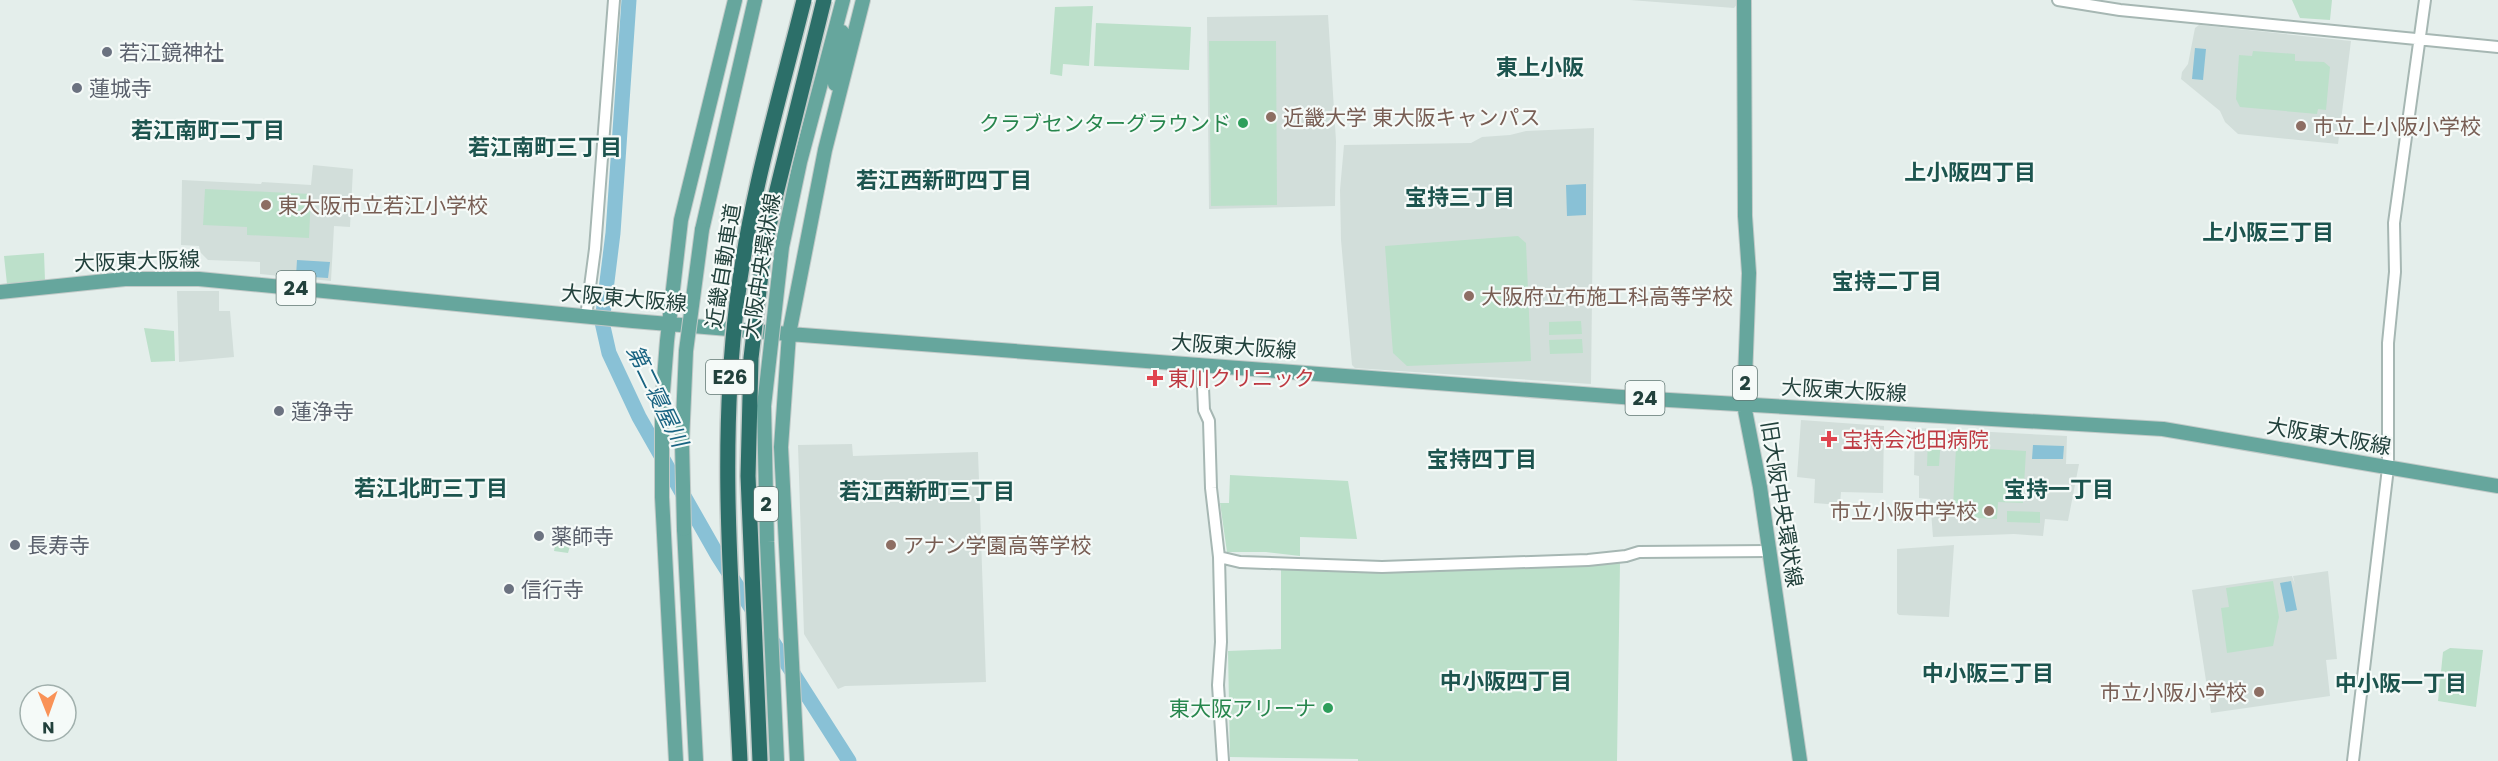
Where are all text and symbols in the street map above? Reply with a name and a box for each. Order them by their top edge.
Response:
place label: 若江鏡神社 [119,38,224,67]
marker: 若江鏡神社 [100,45,114,59]
district label: 東上小阪 [1496,52,1584,83]
place label: 蓮城寺 [89,74,152,103]
marker: 蓮城寺 [70,81,84,95]
place label: 近畿大学 東大阪キャンパス [1283,103,1541,132]
place label: クラブセンターグラウンド [979,109,1231,138]
marker: 近畿大学 東大阪キャンパス [1264,110,1278,124]
place label: 市立上小阪小学校 [2313,112,2481,141]
district label: 若江南町二丁目 [131,115,285,146]
marker: クラブセンターグラウンド [1236,116,1250,130]
marker: 市立上小阪小学校 [2294,119,2308,133]
district label: 若江南町三丁目 [468,132,622,163]
district label: 上小阪四丁目 [1904,157,2036,188]
district label: 若江西新町四丁目 [856,165,1032,196]
district label: 宝持三丁目 [1405,182,1515,213]
place label: 東大阪市立若江小学校 [278,191,488,220]
street label: 大阪中央環状線 [735,191,787,341]
marker: 東大阪市立若江小学校 [259,198,273,212]
street label: 近畿自動車道 [699,202,747,330]
district label: 上小阪三丁目 [2202,217,2334,248]
street label: 大阪東大阪線 [74,244,200,278]
district label: 宝持二丁目 [1832,266,1942,297]
road number: 24 [276,271,316,305]
street label: 大阪東大阪線 [560,278,688,318]
place label: 大阪府立布施工科高等学校 [1481,282,1733,311]
marker: 大阪府立布施工科高等学校 [1462,289,1476,303]
street label: 大阪東大阪線 [1170,327,1298,365]
water label: 第二寝屋川 [619,340,696,454]
road number: E26 [706,360,754,394]
place label: 東川クリニック [1168,364,1315,393]
road number: 2 [1733,366,1757,400]
marker: 東川クリニック [1146,369,1164,387]
street label: 大阪東大阪線 [1780,372,1908,408]
road number: 24 [1626,381,1664,415]
place label: 蓮浄寺 [291,397,354,426]
marker: 蓮浄寺 [272,404,286,418]
street label: 大阪東大阪線 [2264,411,2394,461]
street label: 旧大阪中央環状線 [1755,419,1809,589]
place label: 宝持会池田病院 [1842,425,1989,454]
marker: 宝持会池田病院 [1820,430,1838,448]
district label: 宝持四丁目 [1427,444,1537,475]
district label: 若江北町三丁目 [354,473,508,504]
district label: 宝持一丁目 [2004,474,2114,505]
district label: 若江西新町三丁目 [839,476,1015,507]
road number: 2 [754,487,778,521]
place label: 市立小阪中学校 [1830,497,1977,526]
marker: 市立小阪中学校 [1982,504,1996,518]
place label: 薬師寺 [551,522,614,551]
marker: 薬師寺 [532,529,546,543]
place label: 長寿寺 [27,531,90,560]
place label: アナン学園高等学校 [903,531,1092,560]
marker: 長寿寺 [8,538,22,552]
marker: アナン学園高等学校 [884,538,898,552]
place label: 信行寺 [521,575,584,604]
marker: 信行寺 [502,582,516,596]
district label: 中小阪三丁目 [1922,658,2054,689]
district label: 中小阪四丁目 [1440,666,1572,697]
district label: 中小阪一丁目 [2335,668,2467,699]
place label: 市立小阪小学校 [2100,678,2247,707]
north arrow [18,683,78,743]
marker: 市立小阪小学校 [2252,685,2266,699]
place label: 東大阪アリーナ [1169,694,1316,723]
marker: 東大阪アリーナ [1321,701,1335,715]
text: N [42,716,54,739]

